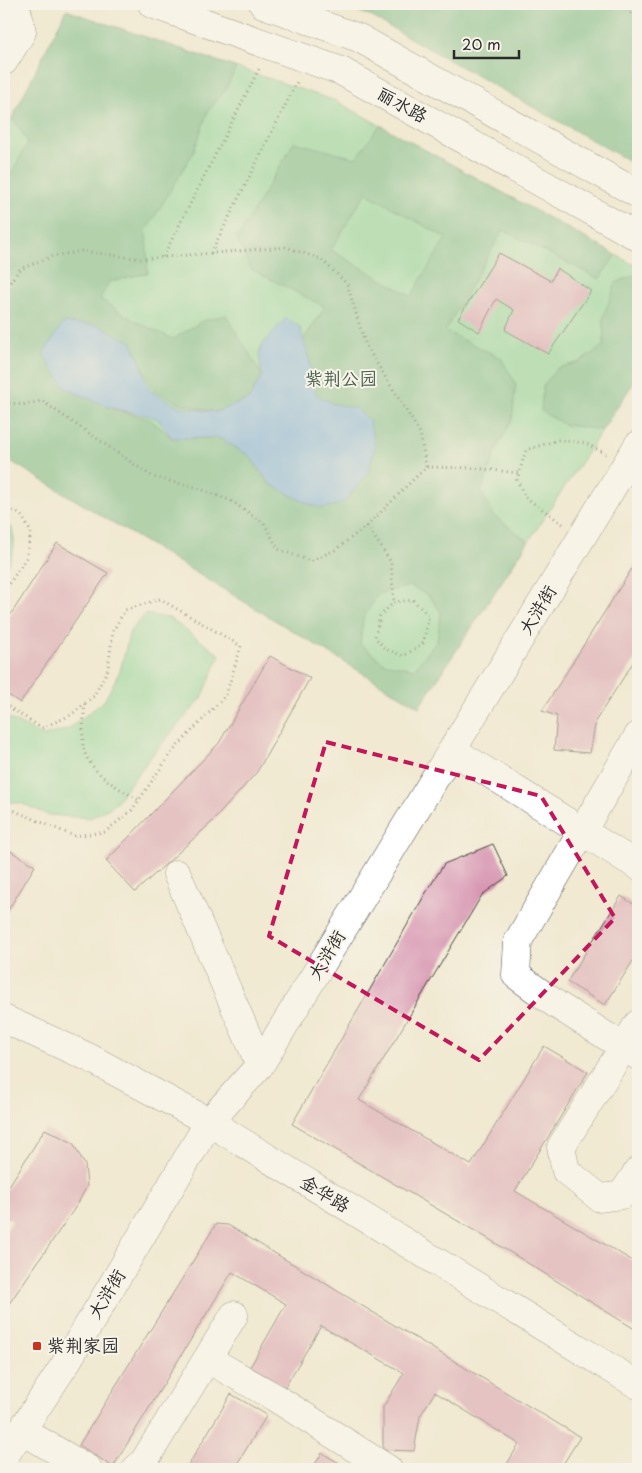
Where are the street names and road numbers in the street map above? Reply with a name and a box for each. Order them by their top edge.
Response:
street label: 丽水路 [373,79,433,129]
street label: 大浒街 [511,579,562,639]
street label: 大浒街 [300,924,351,984]
street label: 金华路 [296,1167,356,1218]
street label: 大浒街 [80,1263,131,1323]

